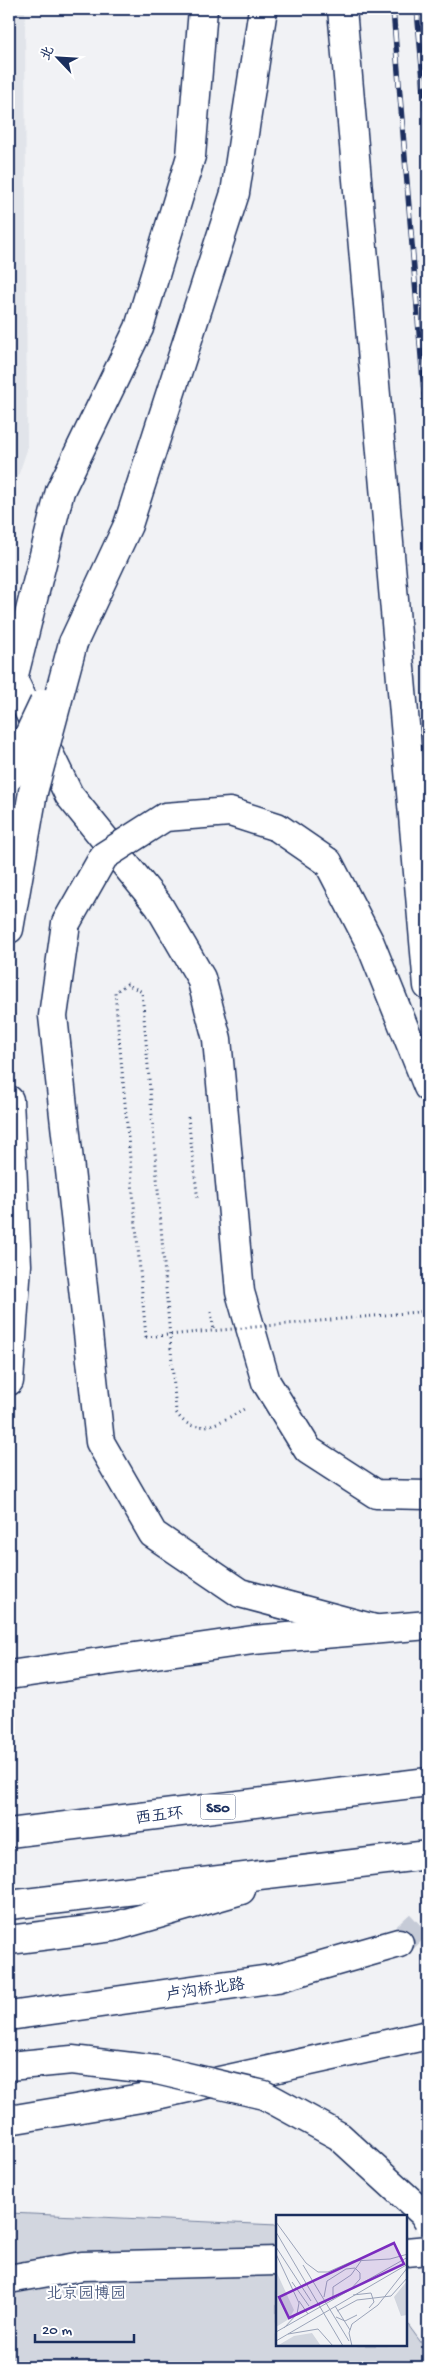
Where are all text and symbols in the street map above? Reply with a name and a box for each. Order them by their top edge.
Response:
north arrow [32,32,82,82]
text: 北 [38,44,59,63]
road number: S50 [200,1794,236,1820]
street label: 西五环 [134,1805,184,1830]
street label: 卢沟桥北路 [164,1975,246,2006]
inset map [276,2215,407,2346]
park label: 北京园博园 [46,2284,126,2305]
scale bar [35,2311,134,2343]
text: 20 m [42,2322,72,2340]

